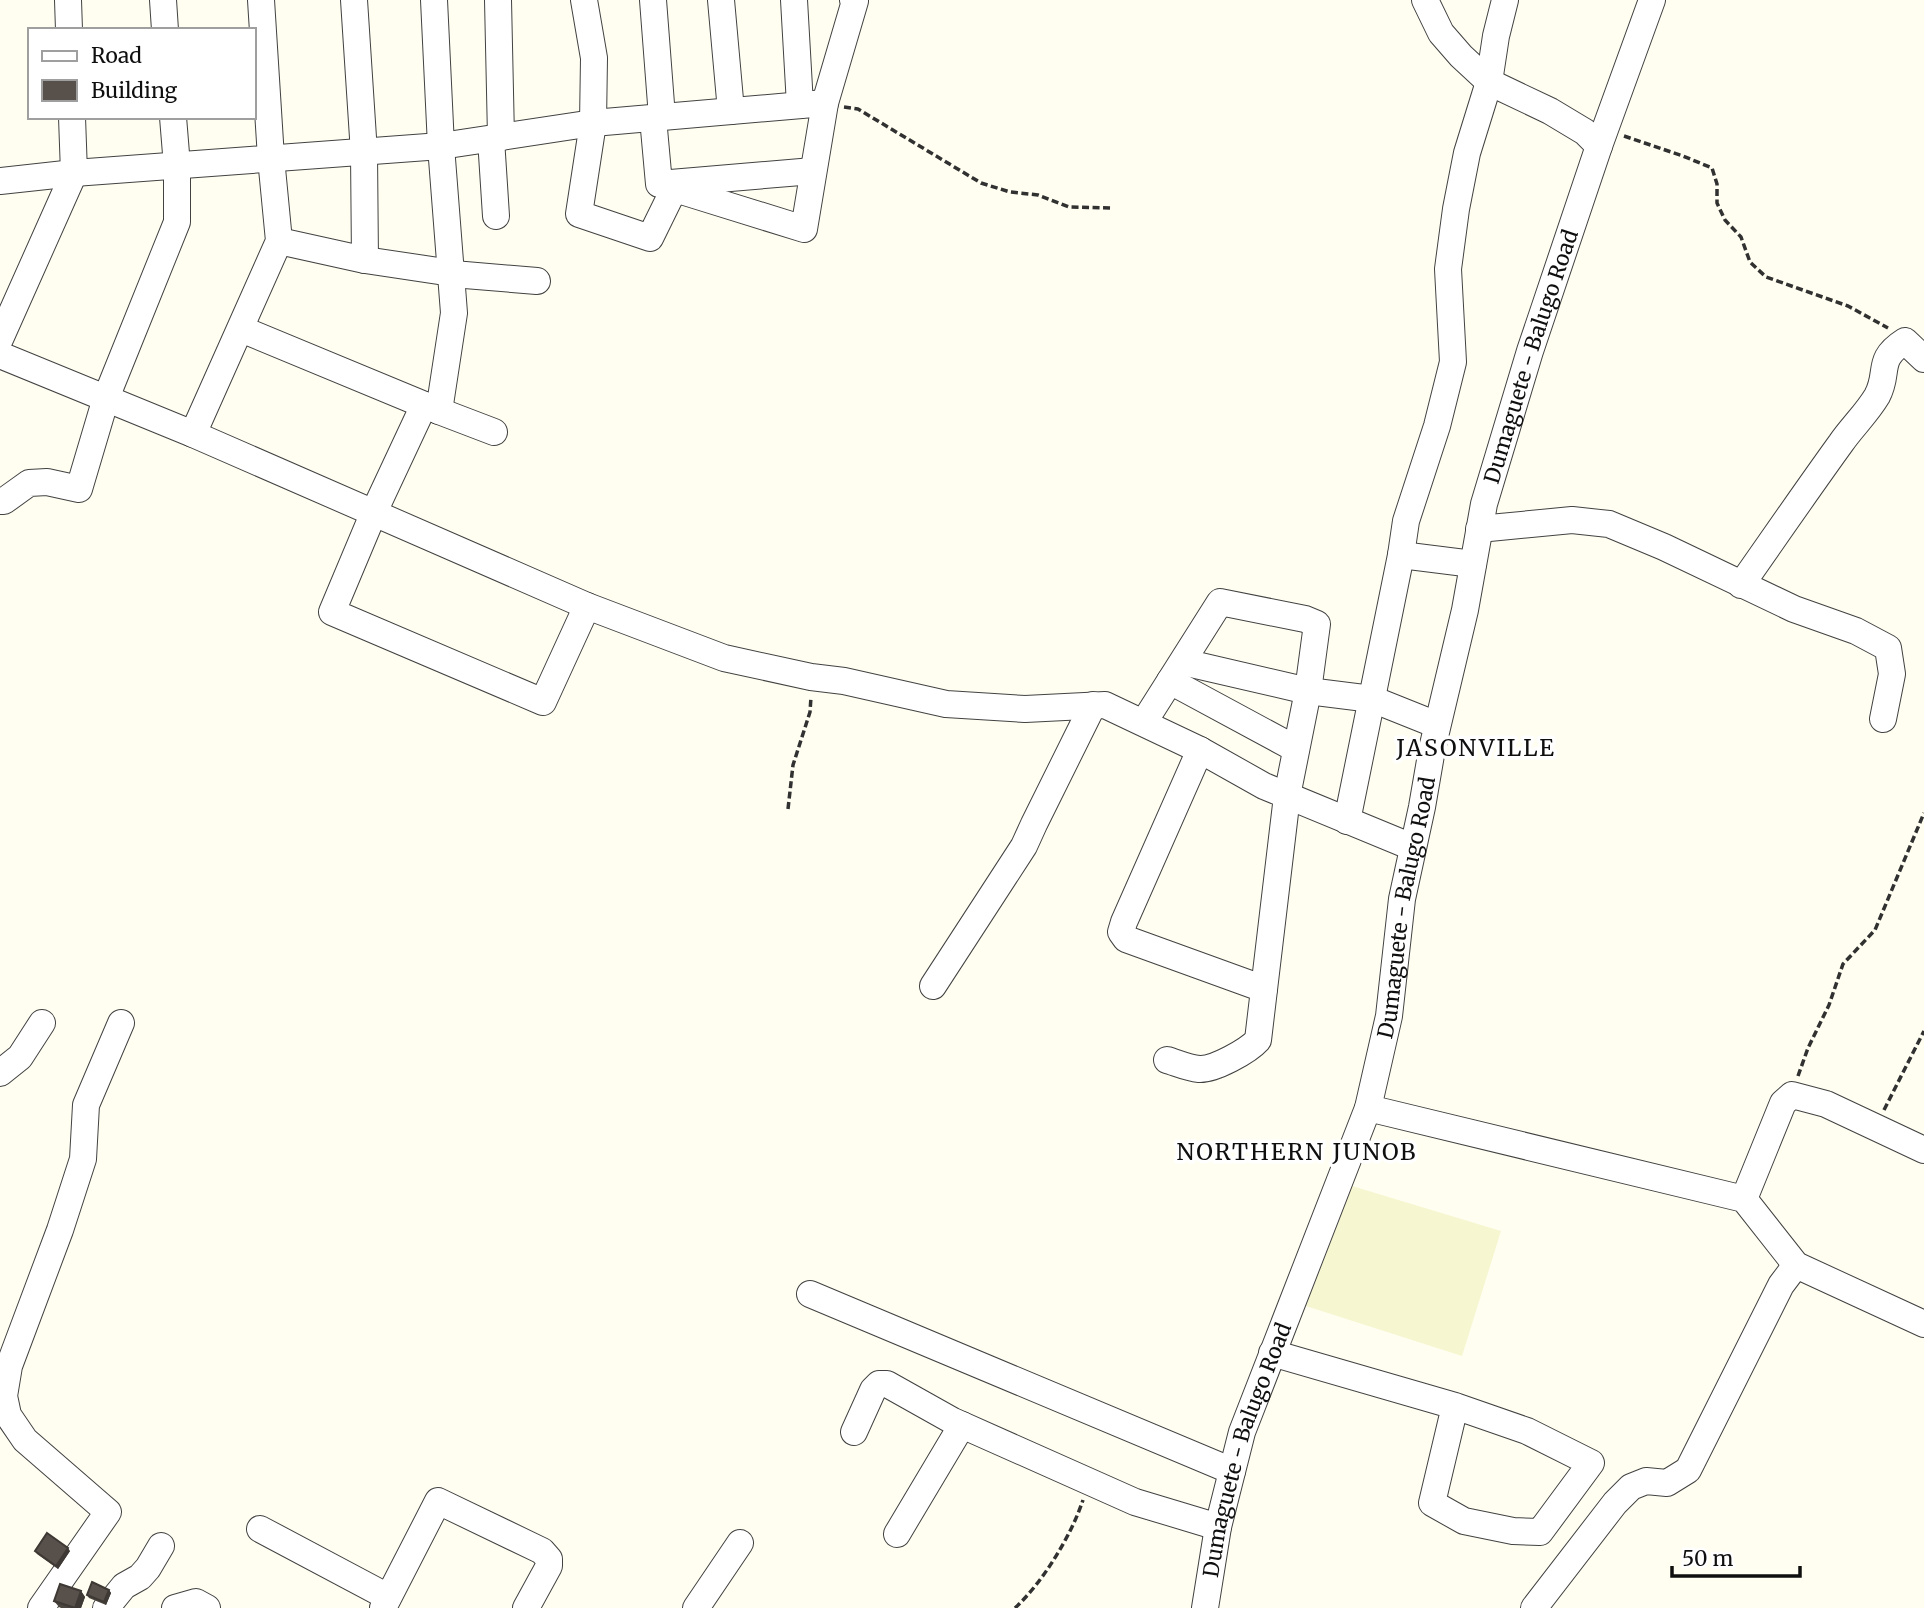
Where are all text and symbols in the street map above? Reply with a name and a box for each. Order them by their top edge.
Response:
legend [28,28,256,119]
text: Road [91,42,142,69]
text: Building [91,77,178,104]
street label: Dumaguete - Balugo Road [1477,226,1584,487]
district label: JASONVILLE [1395,733,1556,762]
street label: Dumaguete - Balugo Road [1371,774,1441,1041]
district label: NORTHERN JUNOB [1176,1137,1418,1166]
street label: Dumaguete - Balugo Road [1197,1318,1297,1579]
scale bar [1672,1534,1800,1578]
text: 50 m [1682,1545,1733,1572]

